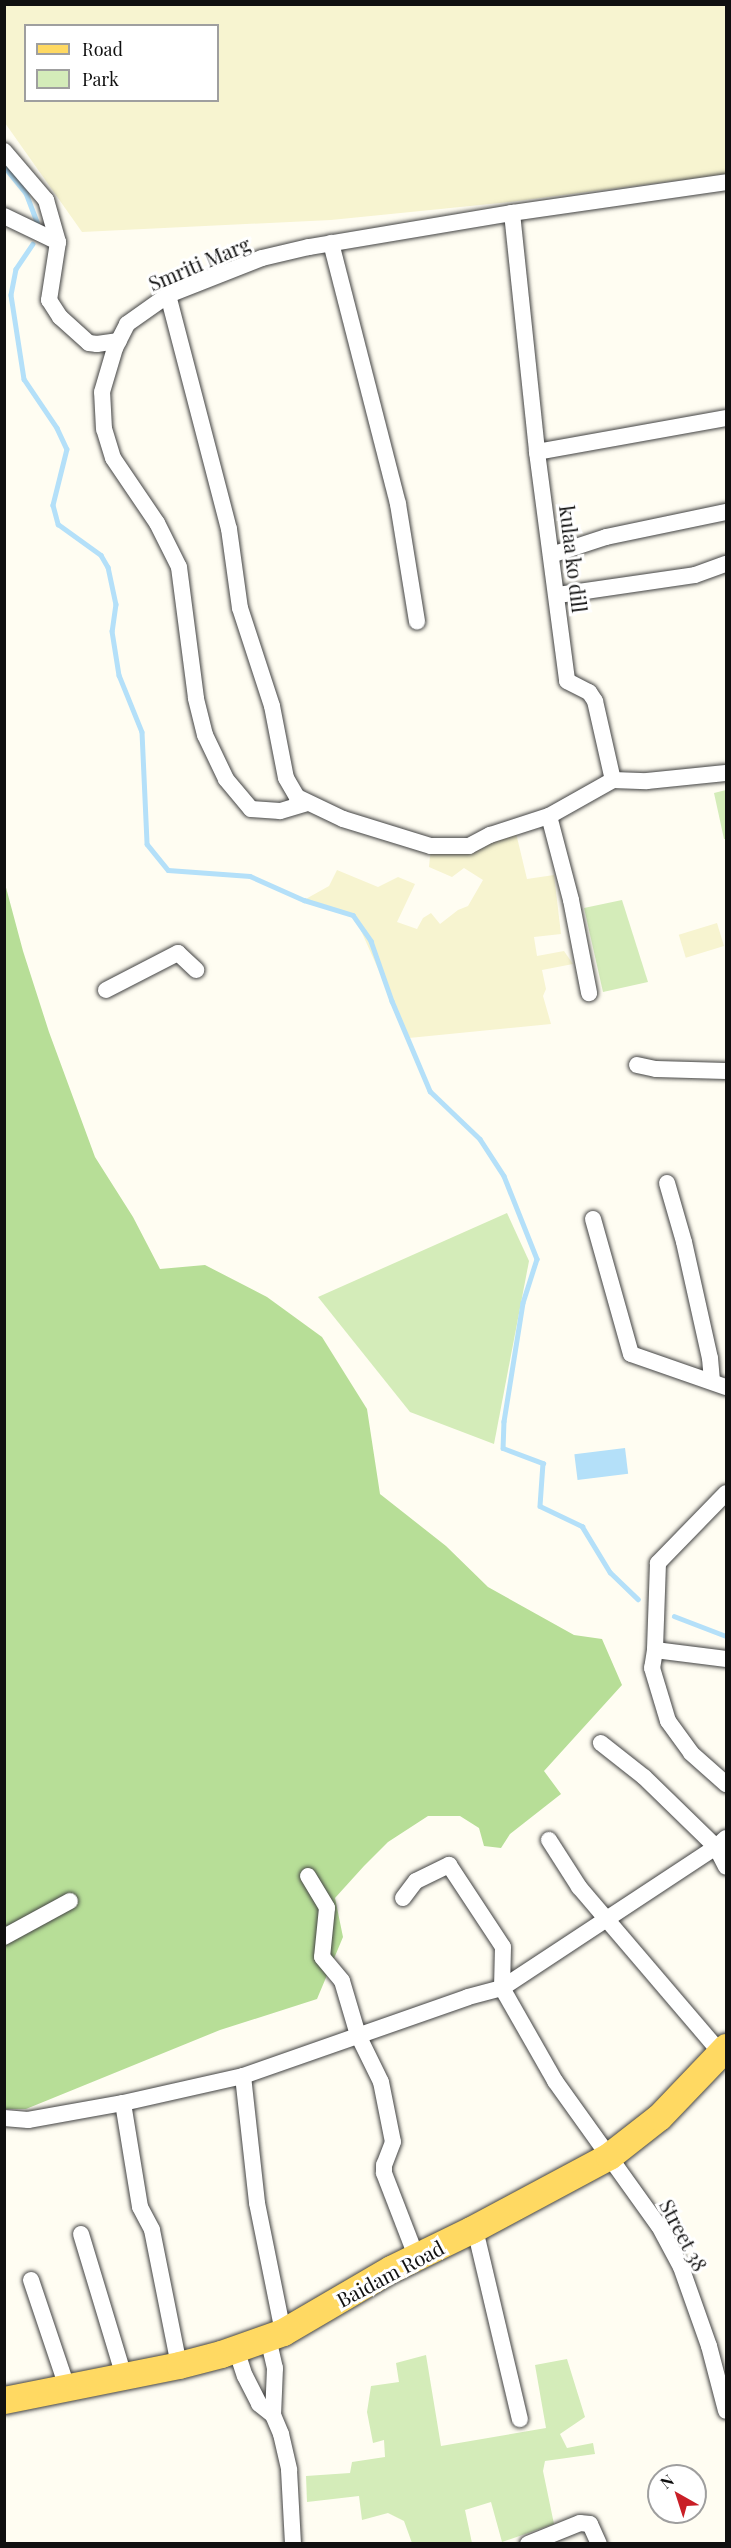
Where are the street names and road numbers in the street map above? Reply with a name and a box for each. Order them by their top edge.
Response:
street label: Smriti Marg [145,231,253,295]
street label: kulaa ko dill [555,504,593,614]
street label: Street 38 [655,2195,713,2275]
street label: Baidam Road [332,2235,448,2311]

